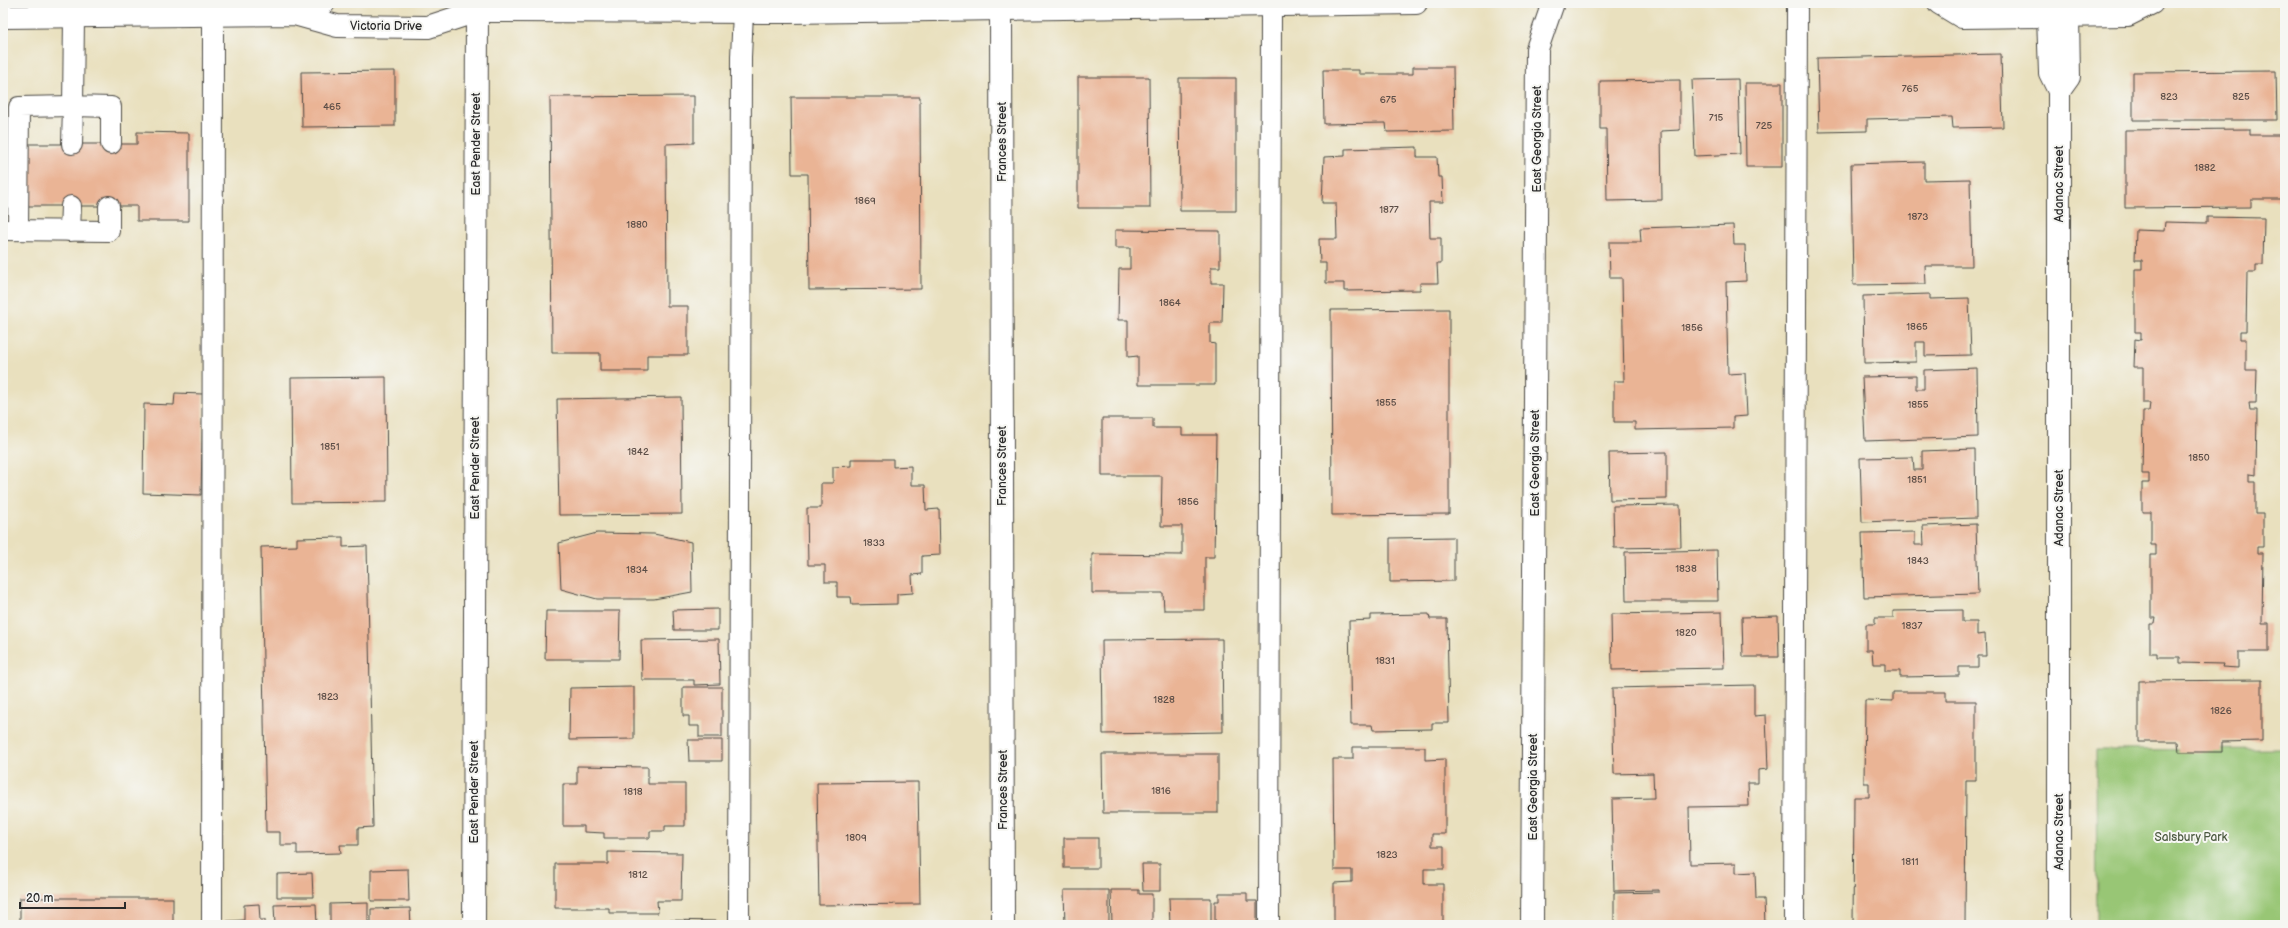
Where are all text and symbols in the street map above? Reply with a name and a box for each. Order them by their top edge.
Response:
street label: Victoria Drive [350,19,422,34]
house number: 765 [1902,83,1919,95]
street label: East Georgia Street [1530,85,1545,193]
house number: 823 [2160,91,2178,103]
house number: 825 [2232,91,2250,103]
street label: East Pender Street [469,92,484,195]
house number: 675 [1380,94,1397,106]
house number: 465 [323,101,341,113]
street label: Frances Street [995,102,1010,182]
house number: 715 [1709,112,1724,124]
house number: 725 [1756,120,1773,132]
street label: Adanac Street [2052,145,2067,222]
house number: 1882 [2194,162,2216,174]
house number: 1869 [854,195,876,207]
house number: 1877 [1379,204,1399,216]
house number: 1873 [1908,211,1928,223]
house number: 1880 [626,219,648,231]
house number: 1864 [1159,297,1181,309]
house number: 1865 [1906,321,1928,333]
house number: 1856 [1681,322,1703,334]
house number: 1855 [1375,397,1397,409]
house number: 1855 [1907,399,1929,411]
street label: East Georgia Street [1528,409,1543,517]
street label: East Pender Street [468,416,483,519]
street label: Frances Street [995,426,1010,506]
house number: 1851 [320,441,340,453]
house number: 1842 [627,446,649,458]
house number: 1850 [2188,452,2210,464]
street label: Adanac Street [2052,469,2067,546]
house number: 1851 [1907,474,1927,486]
house number: 1856 [1177,496,1199,508]
house number: 1833 [863,537,885,549]
house number: 1843 [1907,555,1929,567]
house number: 1838 [1675,563,1697,575]
house number: 1834 [626,564,648,576]
house number: 1837 [1902,620,1922,632]
house number: 1820 [1675,627,1697,639]
house number: 1831 [1375,655,1395,667]
house number: 1823 [317,691,339,703]
house number: 1828 [1153,694,1175,706]
house number: 1826 [2210,705,2232,717]
street label: East Georgia Street [1526,733,1541,841]
street label: East Pender Street [467,740,482,843]
street label: Frances Street [996,750,1011,830]
house number: 1816 [1151,785,1171,797]
house number: 1818 [623,786,643,798]
street label: Adanac Street [2052,793,2067,870]
park label: Salsbury Park [2155,830,2228,845]
house number: 1809 [845,832,867,844]
house number: 1823 [1376,849,1398,861]
house number: 1811 [1901,856,1919,868]
house number: 1812 [628,869,648,881]
scale bar [20,884,125,910]
text: 20 m [26,891,53,906]

